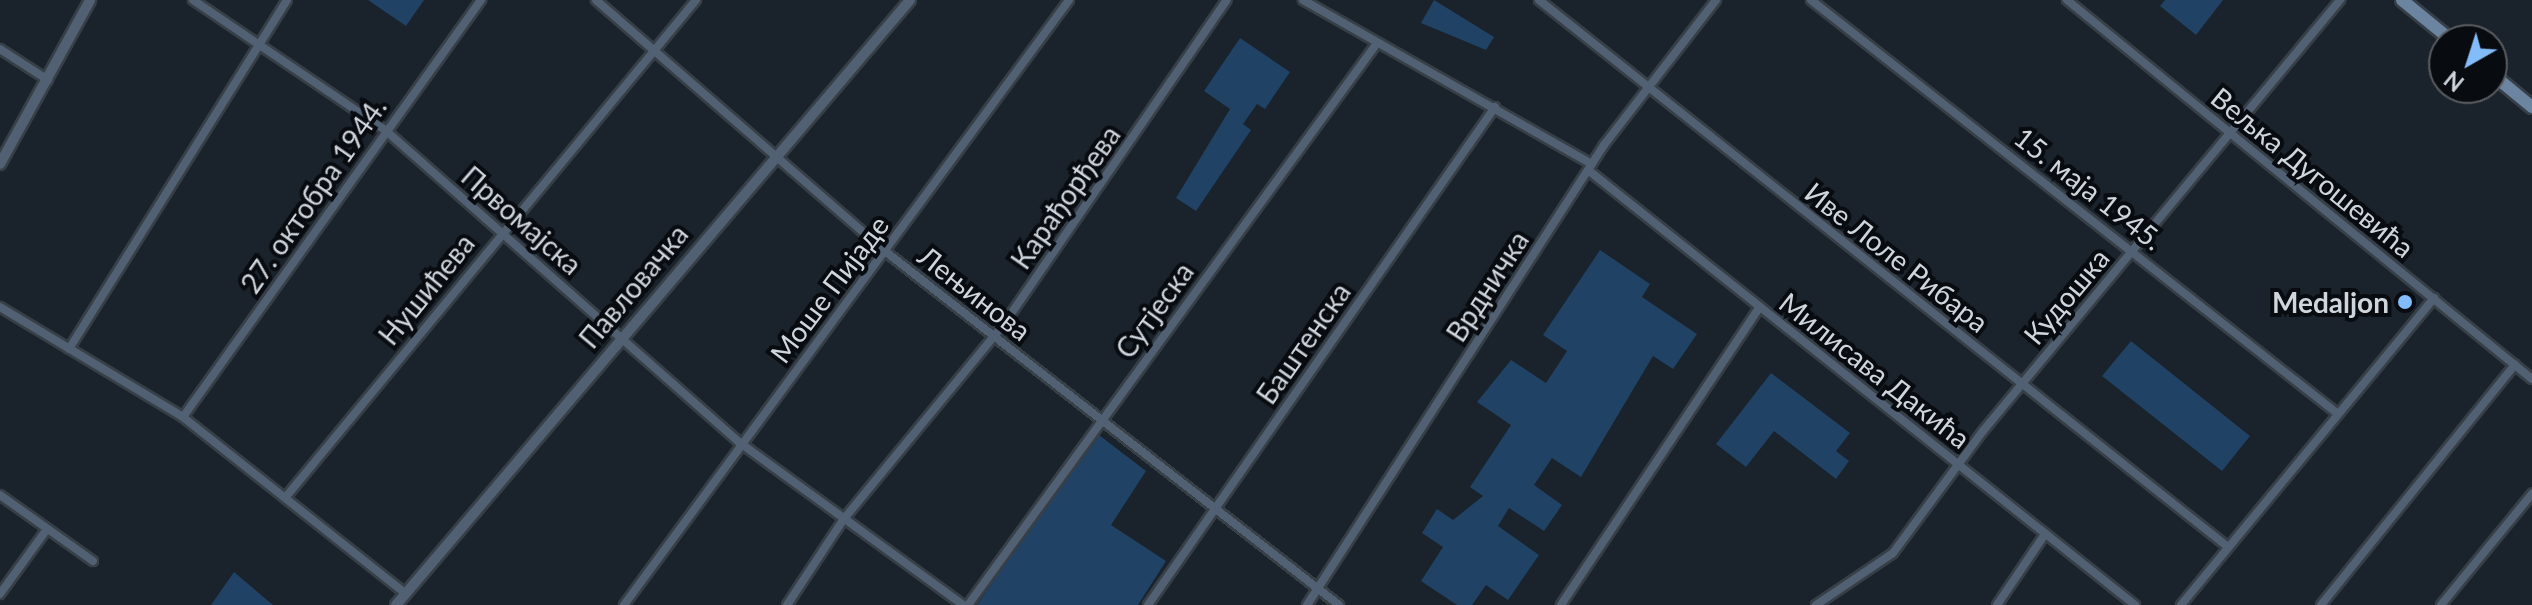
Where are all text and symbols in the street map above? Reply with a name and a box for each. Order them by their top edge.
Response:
north arrow [2428,24,2508,104]
text: N [2439,66,2469,97]
street label: Вељка Дугошевића [2205,80,2421,264]
street label: 27. октобра 1944. [233,91,393,299]
street label: Карађорђева [1003,119,1127,275]
street label: 15. маја 1945. [2008,120,2170,256]
street label: Првомајска [455,159,589,281]
street label: Иве Лоле Рибара [1799,175,1995,339]
street label: Моше Пијаде [763,209,895,369]
street label: Павловачка [572,217,694,355]
street label: Врдничка [1439,224,1535,348]
street label: Нушићева [371,227,481,351]
street label: Лењинова [912,239,1038,347]
street label: Кудошка [2016,241,2116,351]
street label: Сутјеска [1108,256,1200,364]
street label: Баштенска [1249,276,1357,410]
street label: Милисава Дакића [1773,285,1977,455]
place label: Medaljon [2272,285,2389,319]
marker: Medaljon [2396,293,2414,311]

